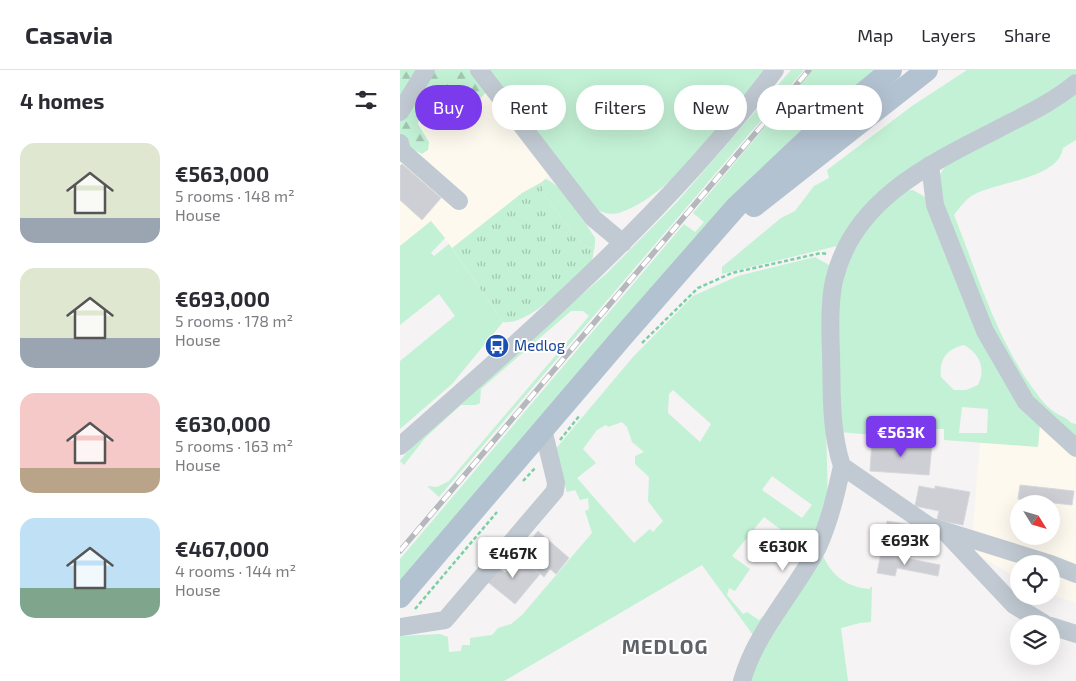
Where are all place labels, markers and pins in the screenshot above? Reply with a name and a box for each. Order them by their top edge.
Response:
bus stop icon: Medlog [484,333,510,359]
place label: Medlog [514,336,566,354]
pin: €563K [866,416,936,458]
pin: €693K [870,524,940,566]
pin: €630K [748,530,818,572]
pin: €467K [478,536,548,579]

